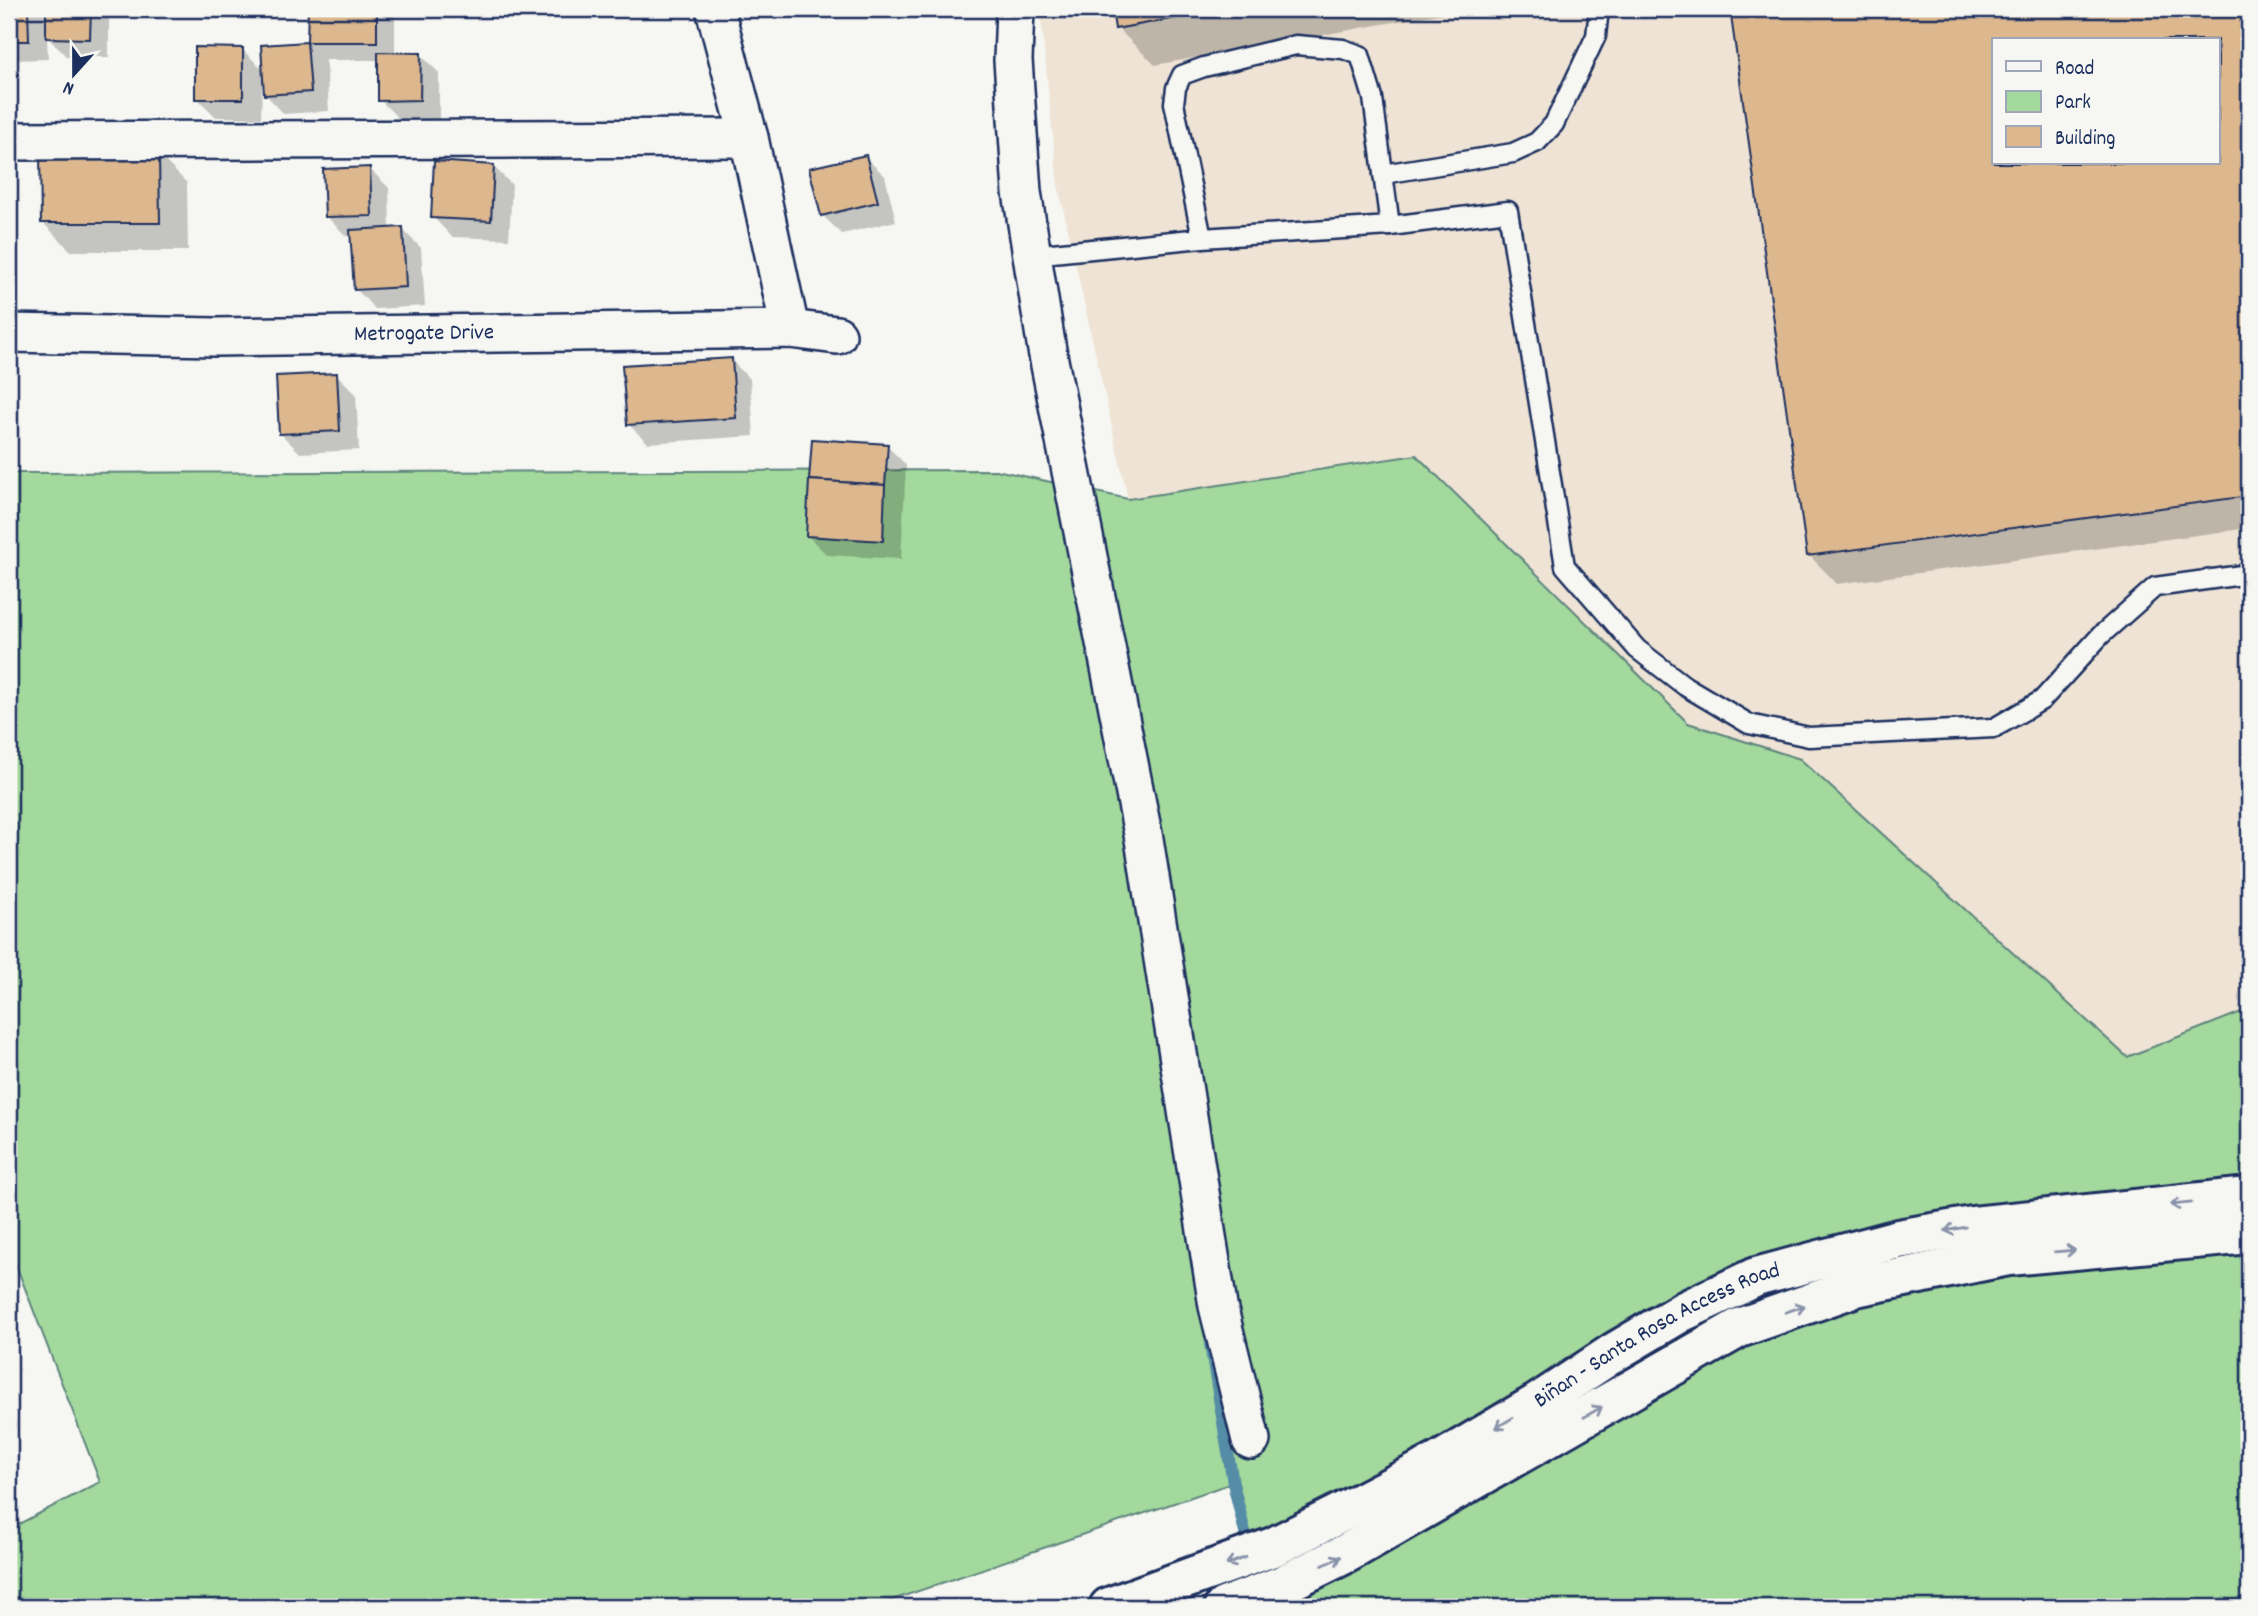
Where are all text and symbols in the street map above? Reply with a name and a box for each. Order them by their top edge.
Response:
north arrow [38,38,108,108]
legend [1992,38,2220,164]
text: Road [2055,55,2094,85]
text: N [60,72,78,101]
text: Park [2055,89,2091,119]
text: Building [2055,125,2115,155]
street label: Metrogate Drive [354,317,494,352]
one-way arrow [2171,1198,2193,1211]
one-way arrow [1944,1223,1967,1236]
one-way arrow [2053,1244,2075,1257]
street label: Biñan - Santa Rosa Access Road [1528,1255,1784,1417]
one-way arrow [1784,1302,1806,1314]
one-way arrow [1583,1405,1603,1419]
one-way arrow [1494,1416,1514,1430]
one-way arrow [1321,1554,1342,1567]
one-way arrow [1226,1555,1248,1568]

